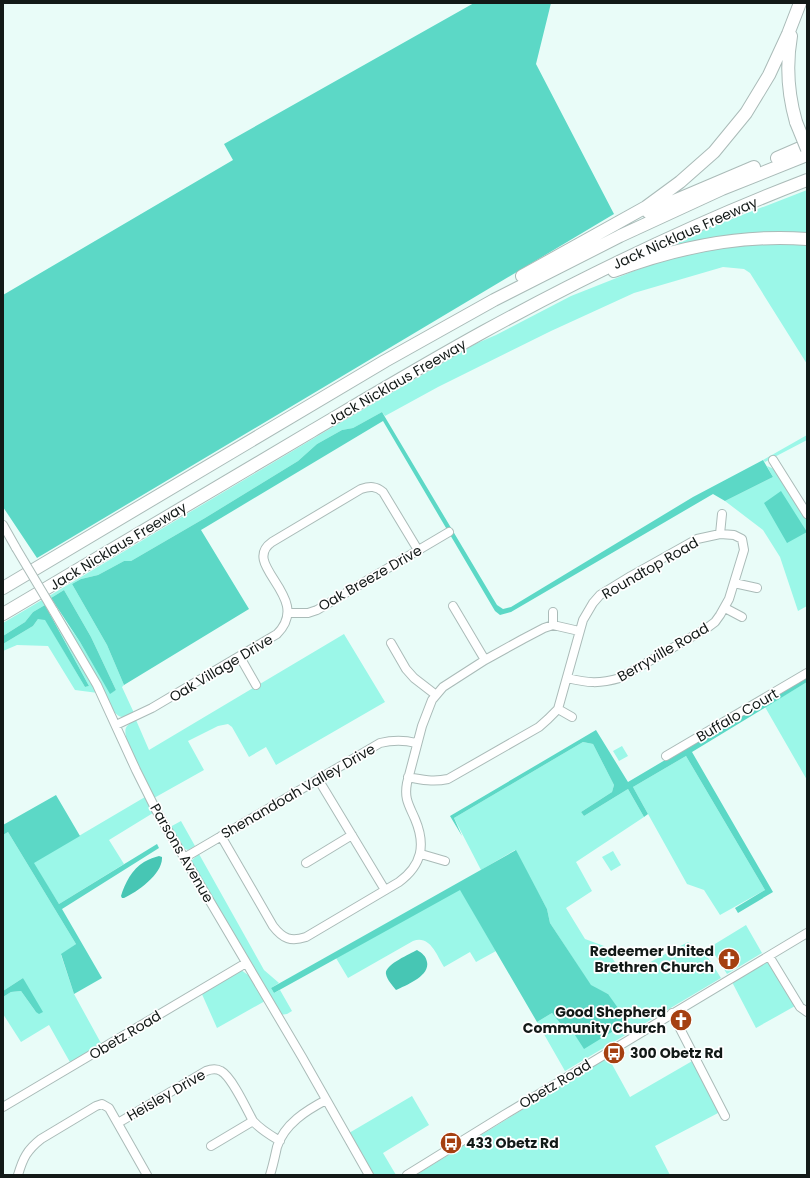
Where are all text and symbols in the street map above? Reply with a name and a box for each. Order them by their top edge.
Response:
street label: Jack Nicklaus Freeway [609,192,761,274]
street label: Jack Nicklaus Freeway [324,334,470,430]
street label: Jack Nicklaus Freeway [46,497,190,595]
street label: Roundtop Road [598,532,702,604]
street label: Oak Breeze Drive [315,540,426,616]
street label: Berryville Road [614,618,712,686]
street label: Oak Village Drive [165,629,277,707]
street label: Buffalo Court [692,683,782,747]
street label: Shenandoah Valley Drive [217,738,379,843]
street label: Parsons Avenue [145,800,219,907]
place label: Redeemer United Brethren Church [590,941,714,977]
church icon: Redeemer United Brethren Church [716,946,742,972]
place label: Good Shepherd Community Church [523,1002,666,1038]
street label: Obetz Road [85,1006,165,1064]
church icon: Good Shepherd Community Church [668,1007,694,1033]
bus stop icon: 300 Obetz Rd [601,1040,627,1066]
place label: 300 Obetz Rd [630,1043,723,1063]
street label: Obetz Road [515,1055,595,1113]
street label: Heisley Drive [123,1064,209,1126]
bus stop icon: 433 Obetz Rd [438,1130,464,1156]
place label: 433 Obetz Rd [466,1133,559,1153]

